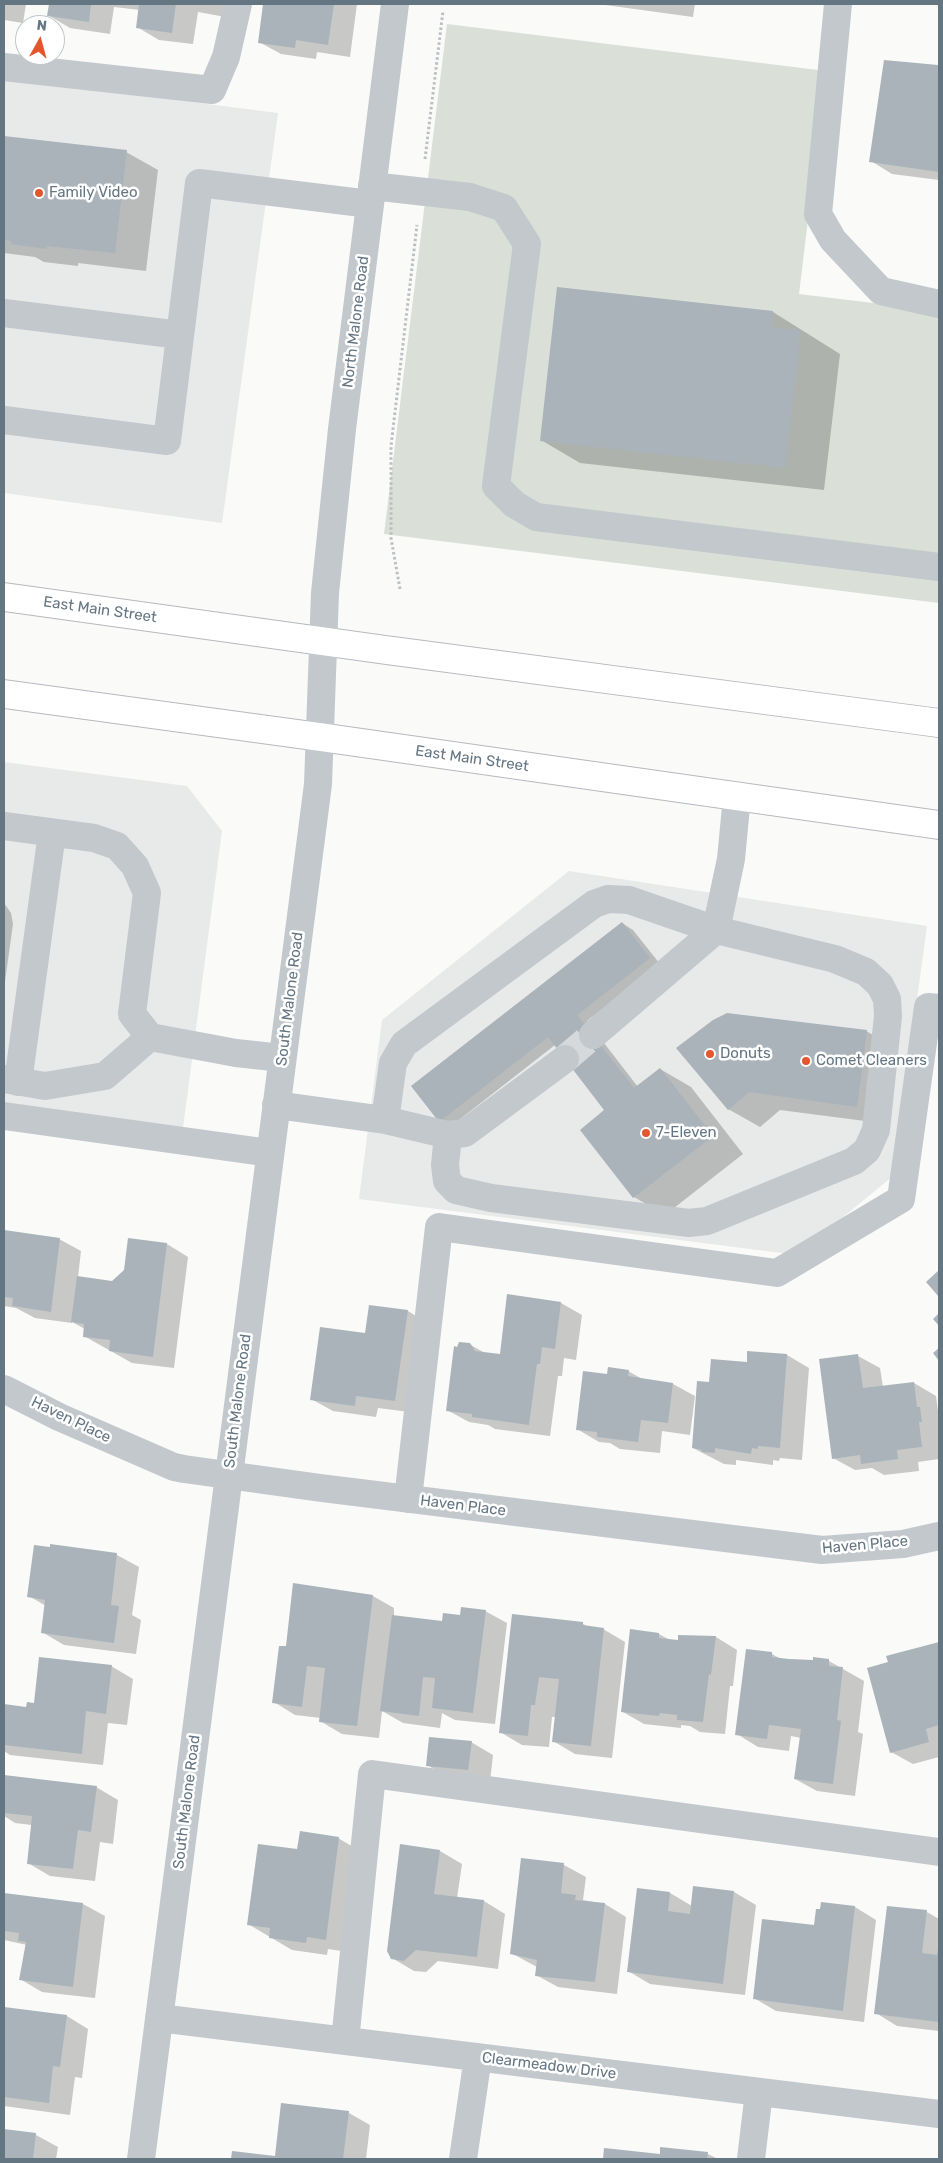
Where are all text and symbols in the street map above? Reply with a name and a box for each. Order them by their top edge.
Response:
north arrow [15,15,65,65]
text: N [36,17,48,35]
place label: Family Video [49,184,138,202]
marker: Family Video [33,187,45,199]
street label: North Malone Road [339,255,373,389]
street label: East Main Street [42,593,158,627]
street label: East Main Street [414,742,530,776]
street label: South Malone Road [273,931,307,1067]
place label: Donuts [720,1045,771,1063]
marker: Donuts [704,1048,716,1060]
place label: Comet Cleaners [816,1052,927,1070]
marker: Comet Cleaners [800,1055,812,1067]
place label: 7-Eleven [656,1124,717,1142]
marker: 7-Eleven [640,1127,652,1139]
street label: South Malone Road [221,1333,255,1469]
street label: Haven Place [28,1393,114,1447]
street label: Haven Place [419,1492,507,1520]
street label: Haven Place [821,1532,909,1558]
street label: South Malone Road [170,1734,204,1870]
street label: Clearmeadow Drive [481,2049,617,2083]

